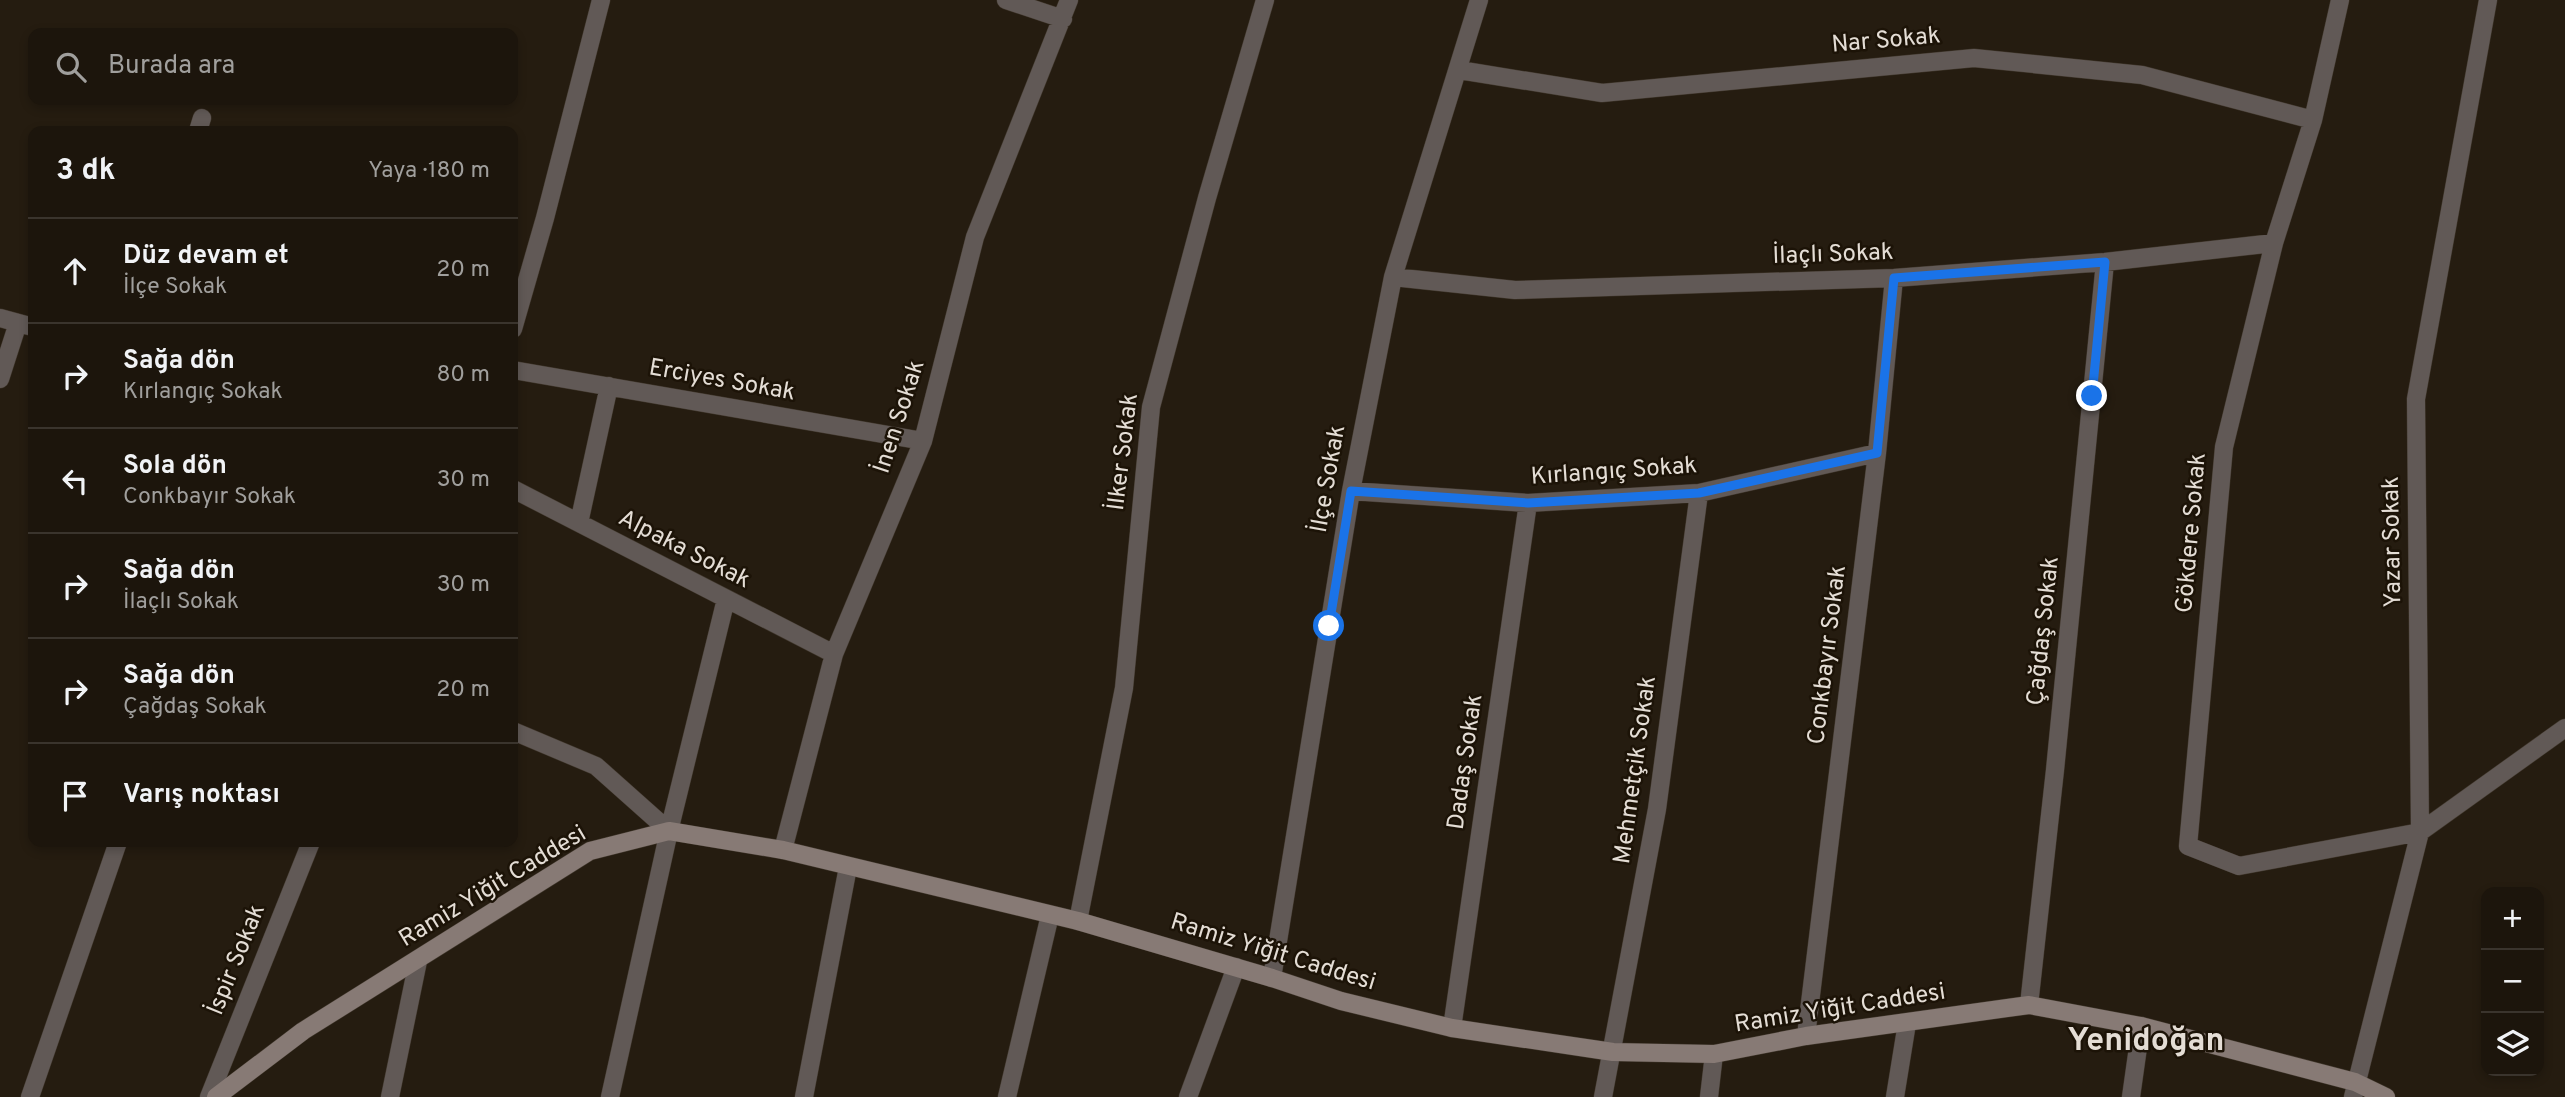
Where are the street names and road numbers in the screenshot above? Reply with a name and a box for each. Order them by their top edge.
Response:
street label: Nar Sokak [1830,21,1942,61]
street label: İlaçlı Sokak [1772,237,1894,272]
street label: Erciyes Sokak [646,353,798,409]
street label: İnen Sokak [867,356,932,478]
street label: İlker Sokak [1101,391,1146,512]
street label: İlçe Sokak [1304,423,1353,535]
street label: Kırlangıç Sokak [1530,451,1698,493]
street label: Gökdere Sokak [2170,452,2214,614]
street label: Yazar Sokak [2377,476,2409,608]
street label: Alpaka Sokak [613,504,755,596]
street label: Çağdaş Sokak [2021,555,2067,707]
street label: Conkbayır Sokak [1802,564,1854,746]
street label: Mehmetçik Sokak [1608,674,1664,866]
street label: Dadaş Sokak [1442,692,1490,832]
street label: Ramiz Yiğit Caddesi [394,819,592,955]
street label: İspir Sokak [200,900,273,1020]
street label: Ramiz Yiğit Caddesi [1167,907,1379,999]
street label: Ramiz Yiğit Caddesi [1732,978,1948,1040]

